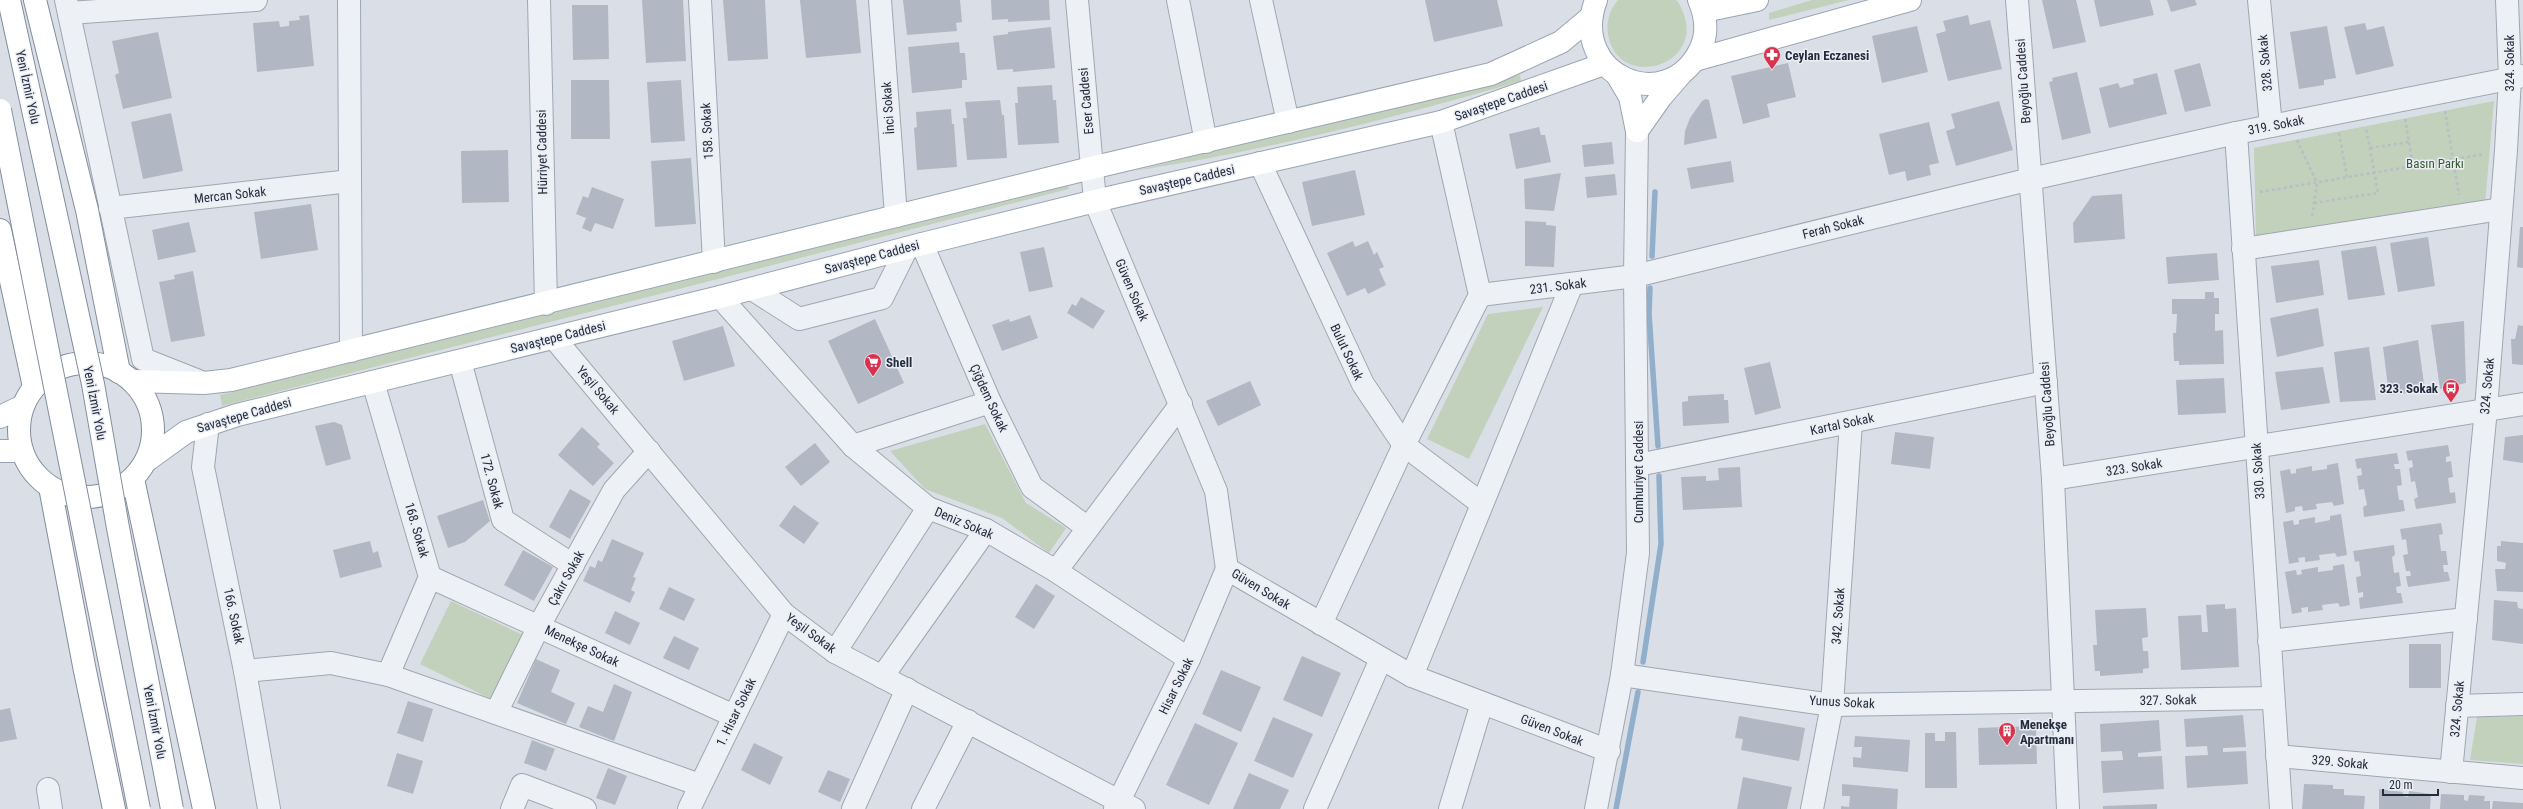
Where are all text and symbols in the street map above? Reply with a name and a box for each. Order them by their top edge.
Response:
street label: 328. Sokak [2255,34,2275,92]
street label: 324. Sokak [2502,34,2517,91]
street label: Beyoğlu Caddesi [2013,38,2033,124]
pharmacy icon: Ceylan Eczanesi [1762,45,1782,70]
street label: Yeni İzmir Yolu [13,48,43,126]
place label: Ceylan Eczanesi [1785,48,1869,63]
street label: Eser Caddesi [1076,67,1096,135]
street label: Savaştepe Caddesi [1452,78,1550,124]
street label: İnci Sokak [879,81,897,135]
street label: 158. Sokak [698,102,716,160]
street label: Hürriyet Caddesi [534,109,550,195]
street label: 319. Sokak [2247,112,2305,138]
park label: Basın Parkı [2406,156,2464,171]
street label: Savaştepe Caddesi [1138,162,1236,198]
street label: Mercan Sokak [193,184,267,206]
street label: Ferah Sokak [1801,212,1865,242]
street label: Savaştepe Caddesi [823,237,921,277]
street label: Güven Sokak [1112,257,1152,323]
street label: 231. Sokak [1529,275,1587,297]
street label: Savaştepe Caddesi [509,318,607,356]
street label: Bulut Sokak [1327,321,1367,383]
supermarket icon: Shell [863,352,883,377]
place label: Shell [886,355,912,370]
street label: 324. Sokak [2477,357,2497,415]
street label: Beyoğlu Caddesi [2037,361,2057,447]
street label: Çiğdem Sokak [967,362,1011,435]
street label: Yeşil Sokak [573,363,623,417]
street label: Yeni İzmir Yolu [80,364,110,442]
bus stop icon: 323. Sokak [2441,378,2461,403]
place label: 323. Sokak [2379,381,2439,396]
street label: Savaştepe Caddesi [195,394,293,436]
street label: Kartal Sokak [1809,410,1875,438]
street label: Cumhuriyet Caddesi [1631,421,1646,523]
street label: 330. Sokak [2249,442,2267,500]
street label: 172. Sokak [477,452,507,511]
street label: 323. Sokak [2105,455,2163,479]
street label: 168. Sokak [402,501,432,560]
street label: Deniz Sokak [932,504,996,542]
street label: Çakır Sokak [545,548,587,608]
street label: Güven Sokak [1229,566,1293,613]
street label: 166. Sokak [221,587,247,646]
street label: 342. Sokak [1829,587,1847,645]
street label: Yeşil Sokak [783,610,839,656]
street label: Menekşe Sokak [542,622,622,670]
street label: Hisar Sokak [1156,655,1196,717]
street label: 1. Hisar Sokak [713,675,759,749]
street label: 324. Sokak [2447,680,2467,738]
street label: Yeni İzmir Yolu [140,683,170,761]
street label: 327. Sokak [2139,692,2197,708]
street label: Yunus Sokak [1809,693,1875,711]
street label: Güven Sokak [1518,711,1586,749]
place label: Menekşe Apartmanı [2020,717,2074,747]
building icon: Menekşe Apartmanı [1997,721,2017,746]
street label: 329. Sokak [2311,752,2369,772]
scale bar [2383,771,2438,797]
text: 20 m [2389,778,2413,792]

